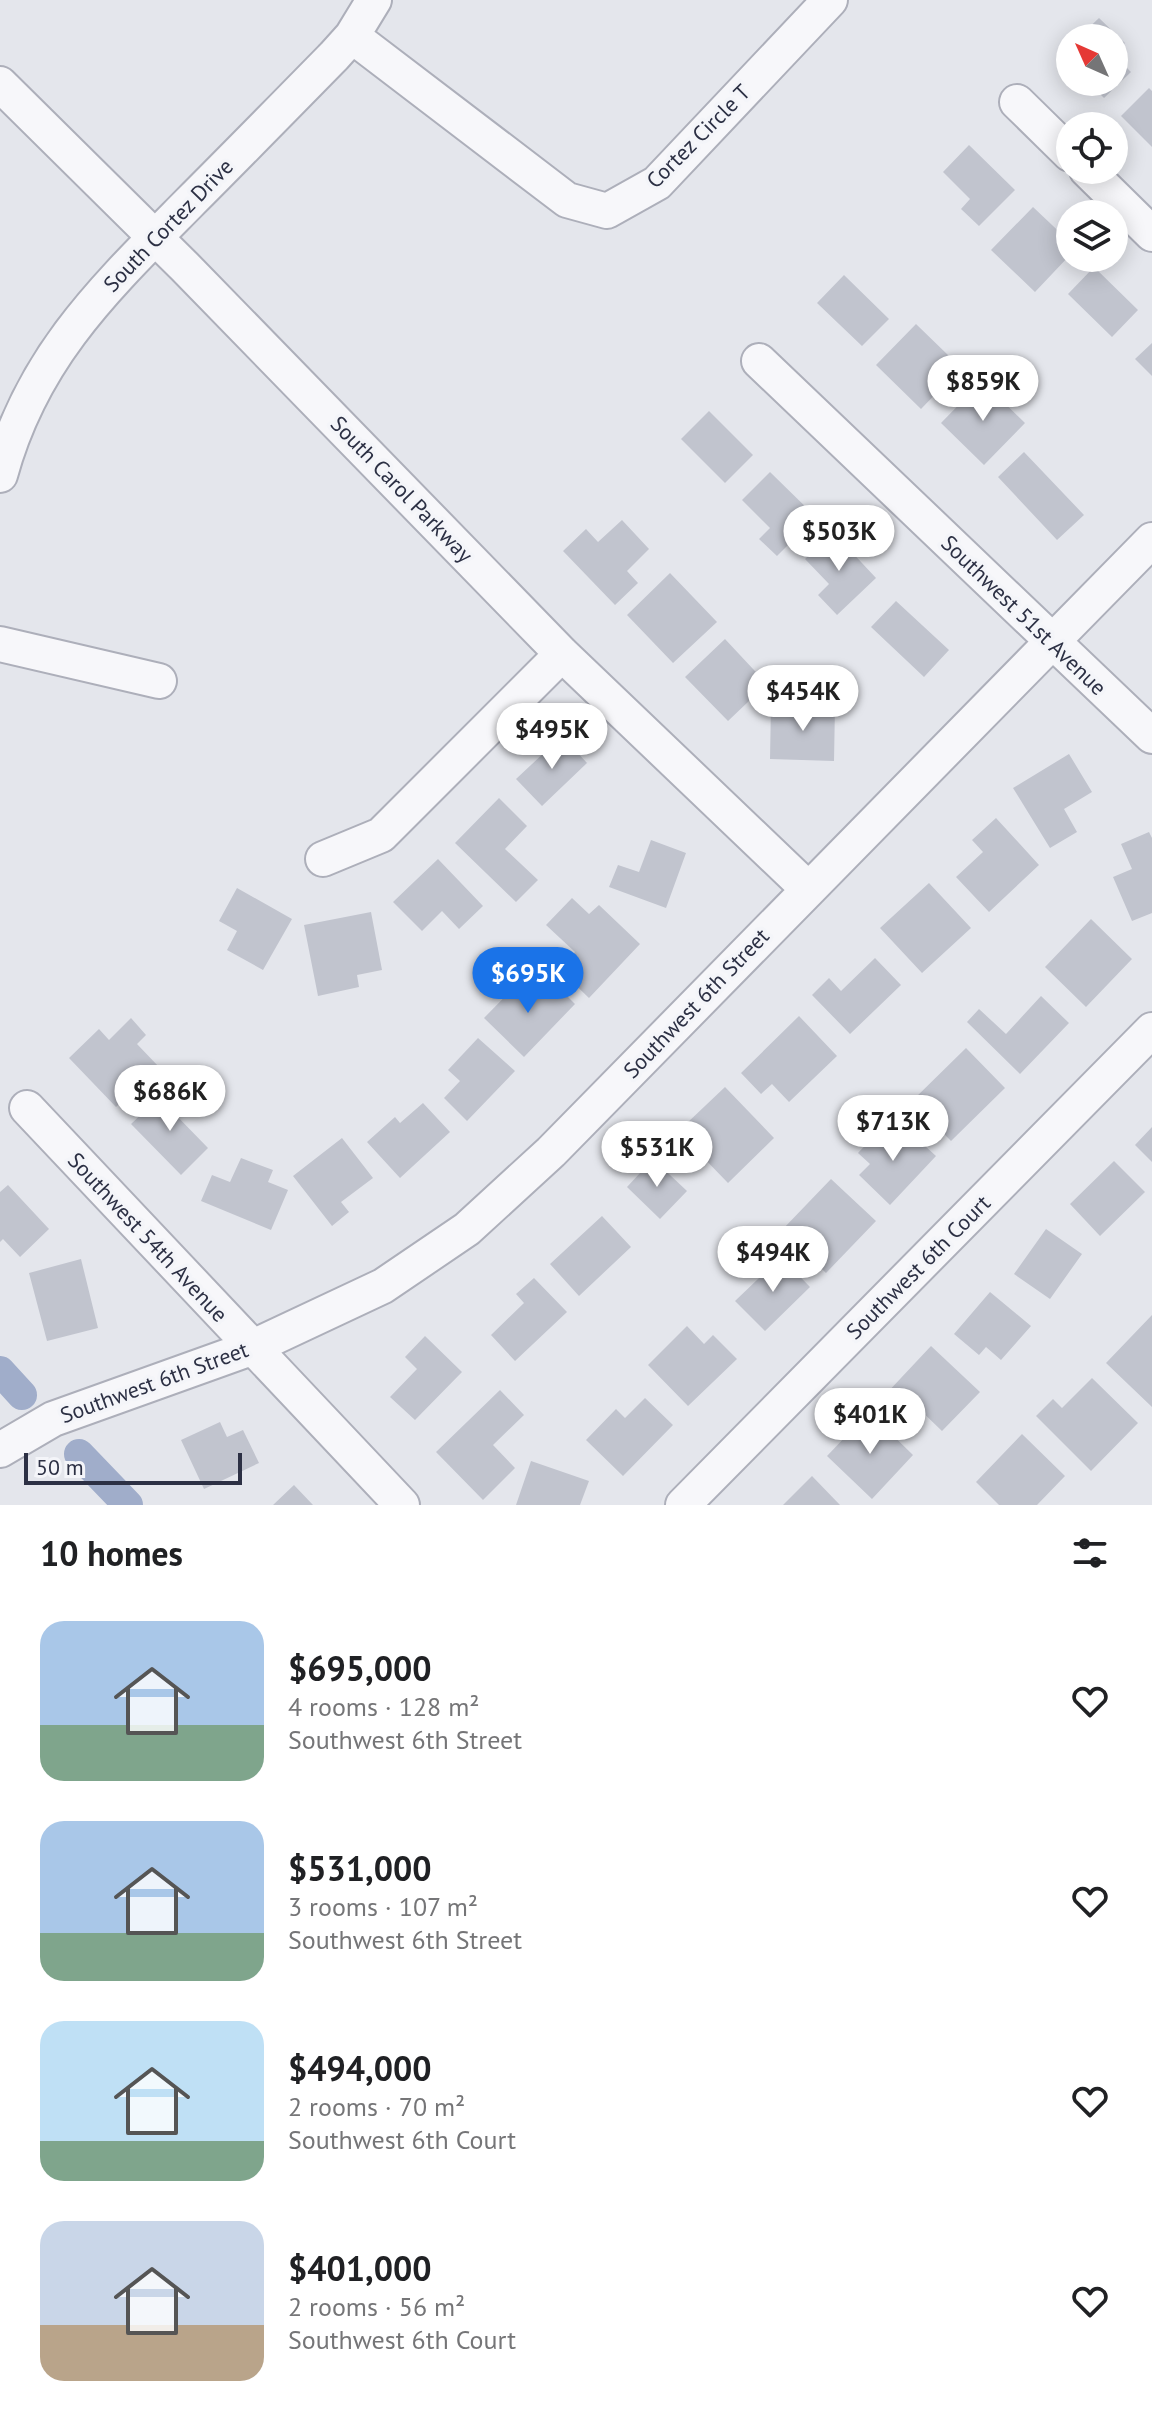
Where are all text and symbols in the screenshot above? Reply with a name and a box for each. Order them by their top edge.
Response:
north arrow [1056,24,1128,96]
map controls [1056,24,1128,272]
street label: Cortez Circle T [640,78,756,194]
button: locate [1056,112,1128,184]
street label: South Cortez Drive [97,152,239,298]
button: layers [1056,200,1128,272]
pin: $859K [927,355,1039,423]
text: $859K [945,364,1021,397]
street label: South Carol Parkway [325,410,480,569]
pin: $503K [783,505,895,573]
text: $503K [801,514,877,547]
street label: Southwest 51st Avenue [935,529,1113,701]
pin: $454K [747,665,859,733]
text: $454K [765,674,841,707]
pin: $495K [496,703,608,771]
text: $495K [514,712,590,745]
street label: Southwest 6th Street [617,922,775,1084]
pin: $695K [472,947,584,1015]
text: $695K [490,956,566,989]
pin: $686K [114,1065,226,1133]
text: $686K [132,1074,208,1107]
pin: $713K [837,1095,949,1163]
text: $713K [855,1104,931,1137]
pin: $531K [601,1121,713,1189]
text: $531K [619,1130,695,1163]
street label: Southwest 54th Avenue [62,1146,234,1328]
street label: Southwest 6th Court [840,1189,996,1345]
pin: $494K [717,1226,829,1294]
text: $494K [735,1235,811,1268]
street label: Southwest 6th Street [56,1335,252,1429]
pin: $401K [814,1388,926,1456]
text: $401K [832,1397,908,1430]
scale bar [24,1449,242,1485]
text: 50 m [36,1453,84,1481]
text: 10 homes [40,1531,183,1575]
icon: filters [1068,1531,1112,1575]
text: $695,000 [288,1646,432,1690]
icon: home [104,1653,200,1749]
icon: heart [1068,1679,1112,1723]
text: 4 rooms · 128 m² [288,1690,480,1723]
text: Southwest 6th Street [288,1723,522,1756]
text: $531,000 [288,1846,432,1890]
icon: home [104,1853,200,1949]
icon: heart [1068,1879,1112,1923]
text: 3 rooms · 107 m² [288,1890,478,1923]
text: Southwest 6th Street [288,1923,522,1956]
text: $494,000 [288,2046,432,2090]
icon: home [104,2053,200,2149]
icon: heart [1068,2079,1112,2123]
text: 2 rooms · 70 m² [288,2090,465,2123]
text: Southwest 6th Court [288,2123,516,2156]
text: $401,000 [288,2246,432,2290]
icon: home [104,2253,200,2349]
icon: heart [1068,2279,1112,2323]
text: 2 rooms · 56 m² [288,2290,465,2323]
text: Southwest 6th Court [288,2323,516,2356]

